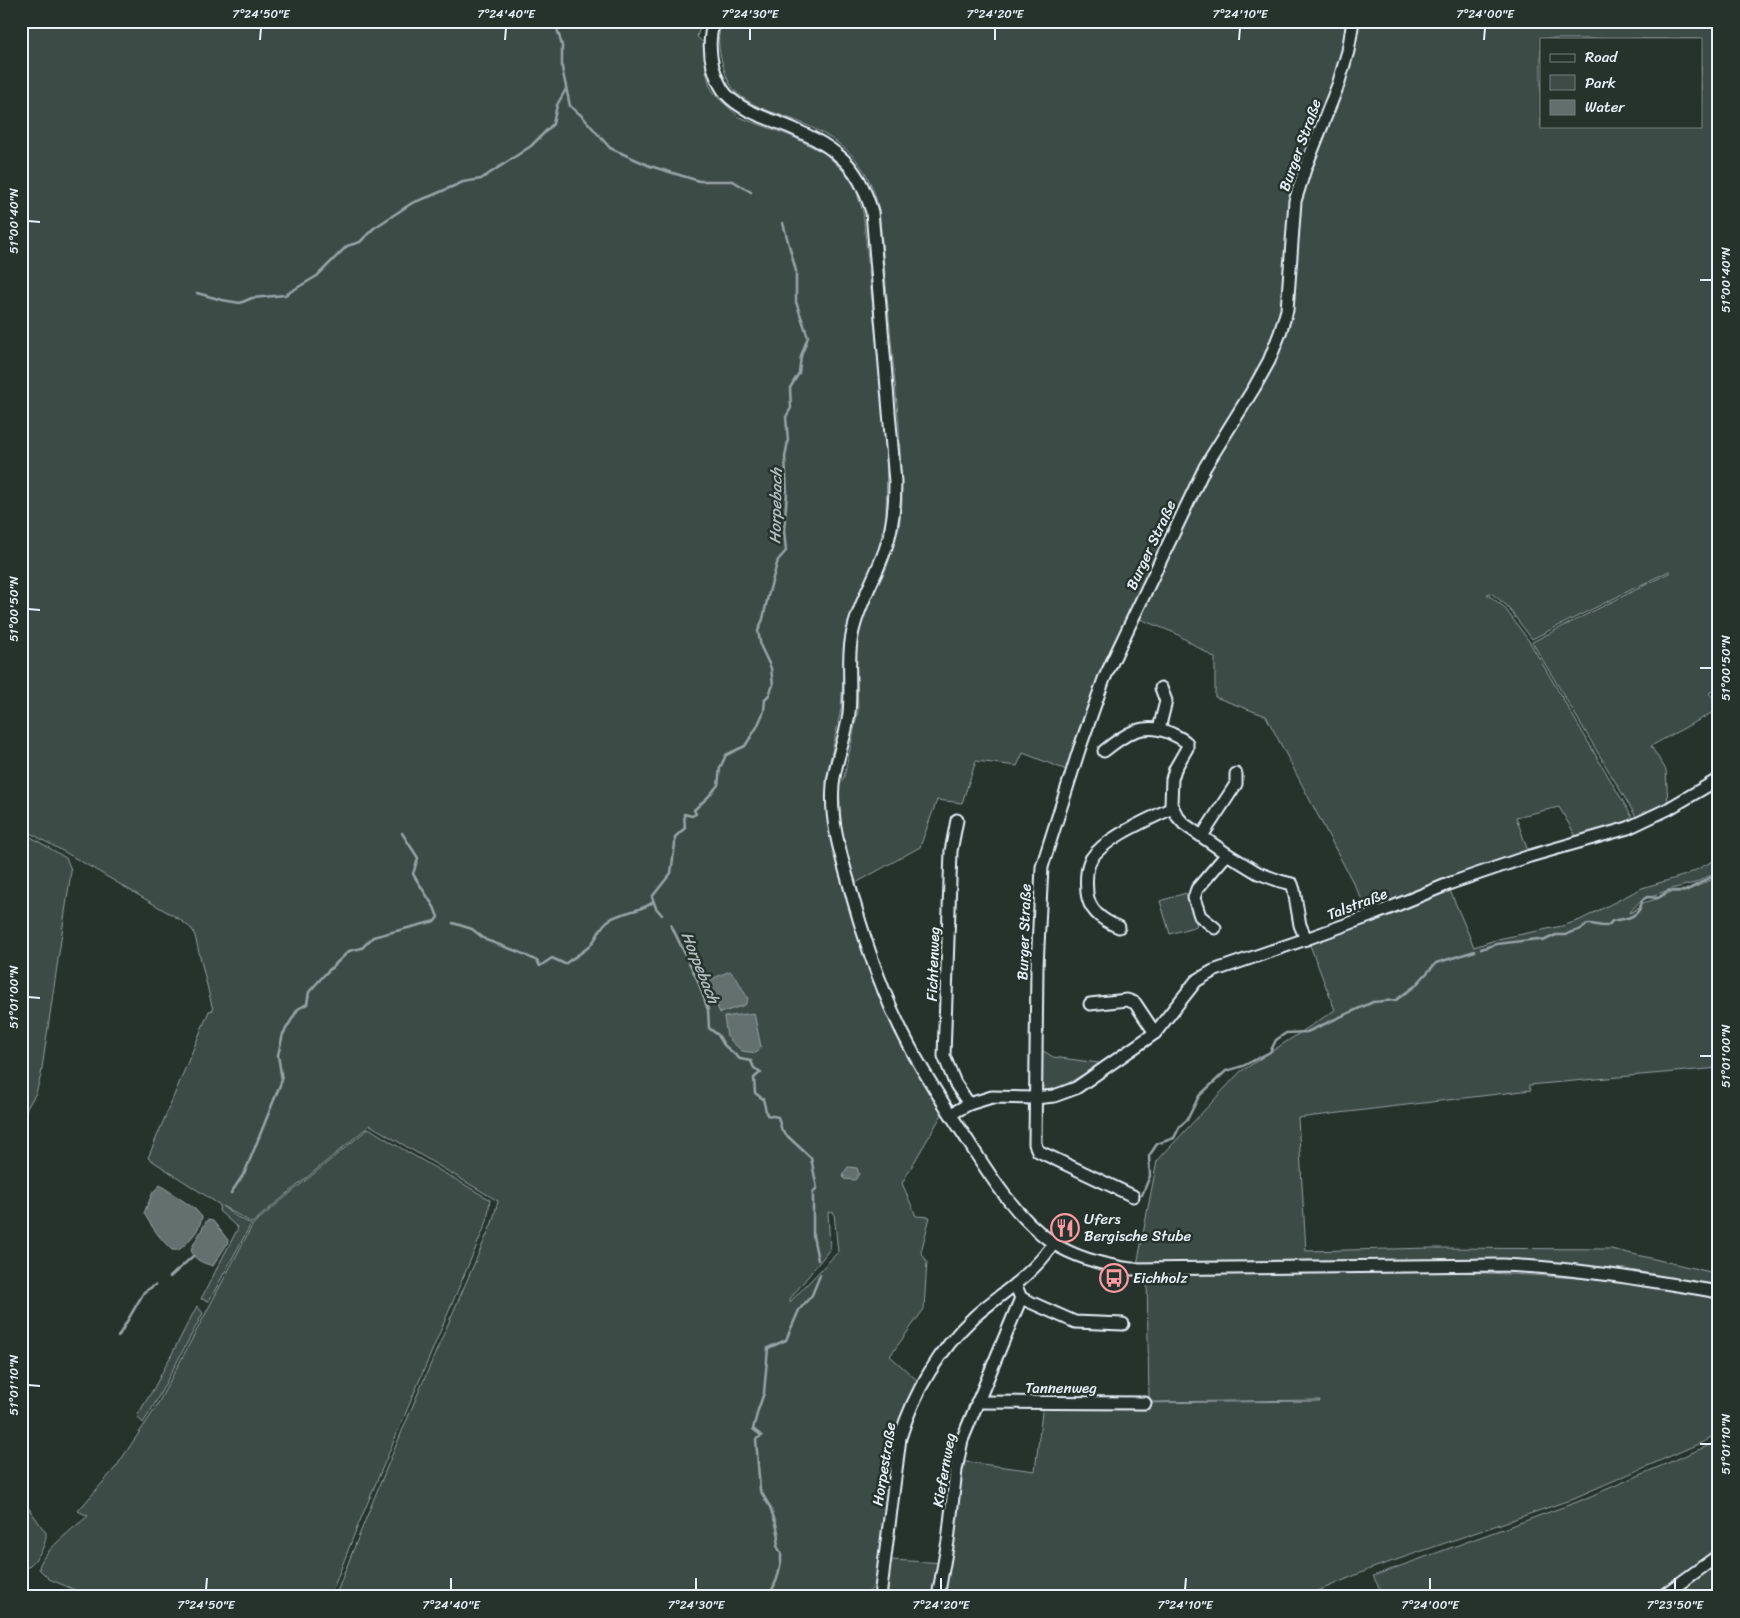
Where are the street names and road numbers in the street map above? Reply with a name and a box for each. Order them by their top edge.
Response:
street label: Burger Straße [1271,95,1329,195]
street label: Burger Straße [1119,495,1183,594]
street label: Talstraße [1323,881,1391,927]
street label: Burger Straße [1009,883,1039,981]
street label: Fichtenweg [919,926,947,1002]
street label: Tannenweg [1025,1375,1097,1401]
street label: Horpestraße [865,1420,903,1508]
street label: Kiefernweg [925,1431,963,1509]

